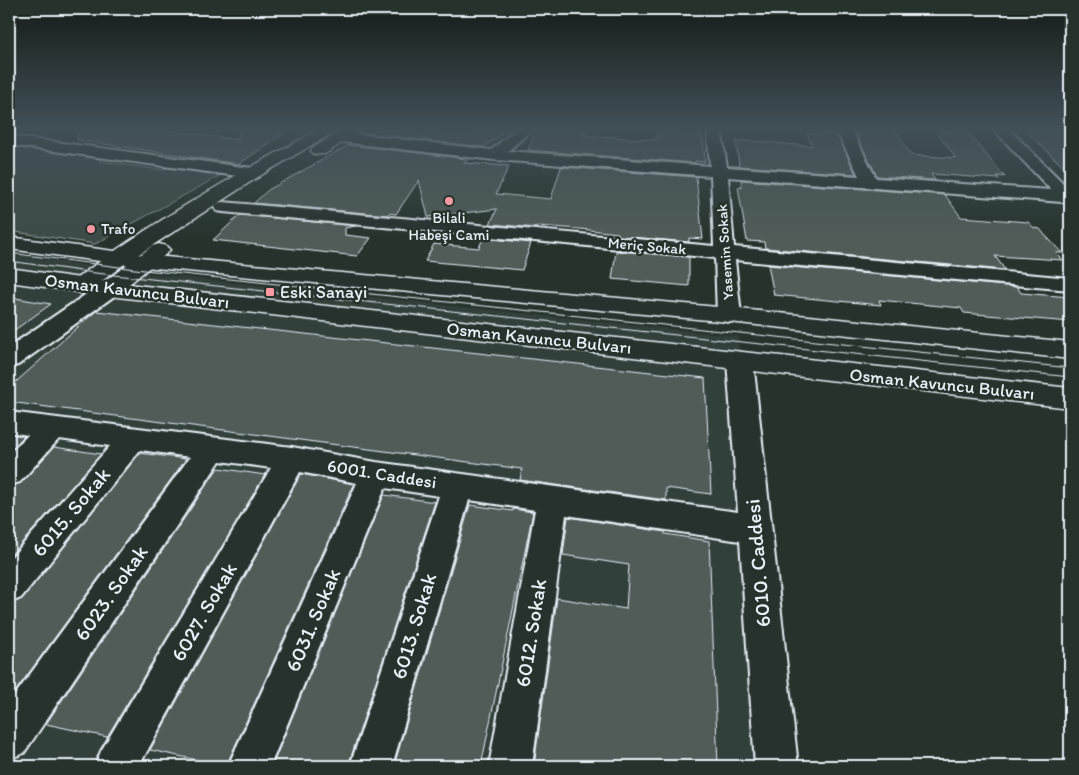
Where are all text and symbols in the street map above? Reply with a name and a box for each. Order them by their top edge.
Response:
marker: Bilali Habeşi Cami [443,195,455,207]
street label: Yasemin Sokak [713,203,737,300]
place label: Bilali Habeşi Cami [409,209,489,244]
place label: Trafo [101,220,135,238]
marker: Trafo [85,223,97,235]
street label: Meriç Sokak [607,234,687,258]
street label: Osman Kavuncu Bulvarı [43,269,231,313]
place label: Eski Sanayi [280,281,367,303]
marker: Eski Sanayi [264,286,276,298]
street label: Osman Kavuncu Bulvarı [445,317,633,359]
street label: Osman Kavuncu Bulvarı [848,363,1036,405]
street label: 6001. Caddesi [326,455,438,493]
street label: 6015. Sokak [26,462,115,562]
street label: 6010. Caddesi [739,498,776,628]
street label: 6023. Sokak [69,540,153,645]
street label: 6027. Sokak [165,558,242,666]
street label: 6031. Sokak [280,564,346,675]
street label: 6013. Sokak [386,570,442,682]
street label: 6012. Sokak [510,577,551,689]

